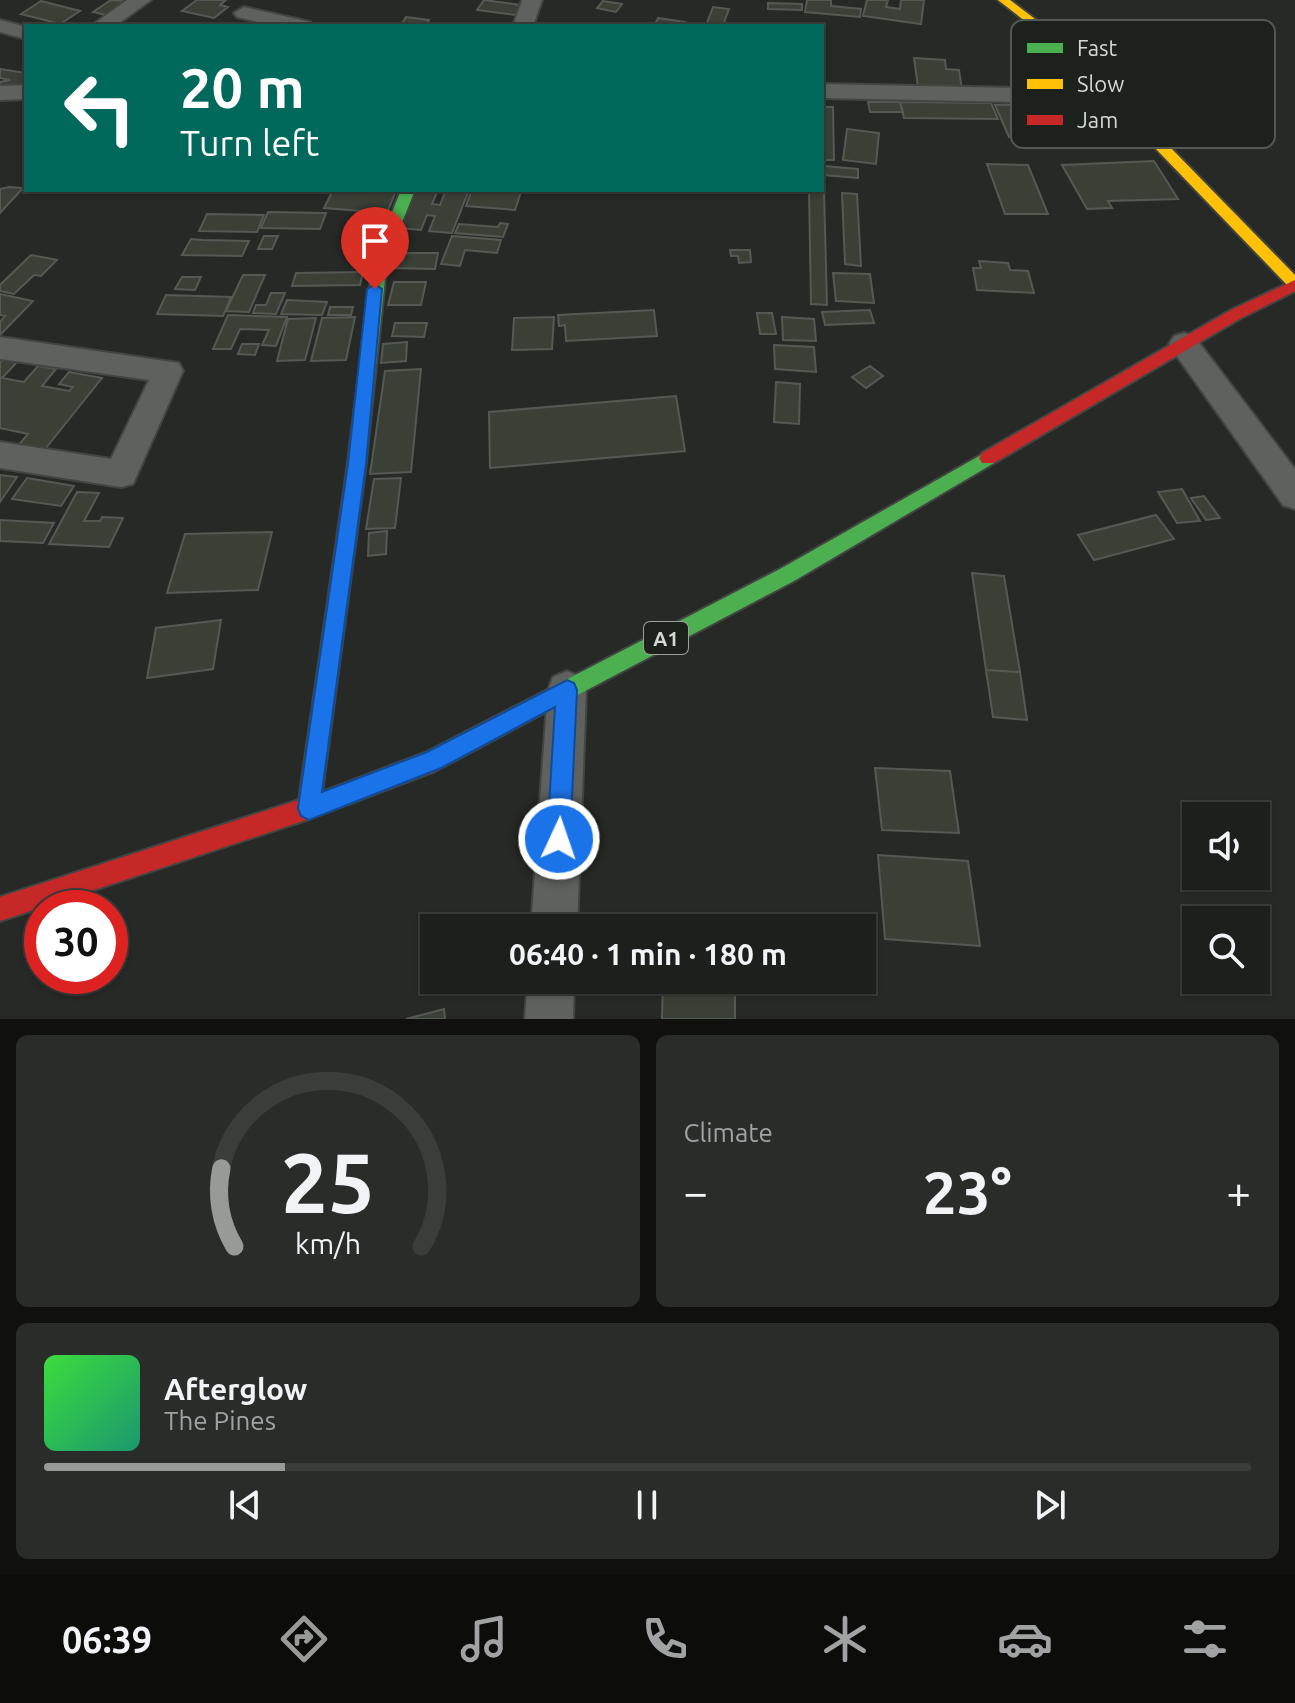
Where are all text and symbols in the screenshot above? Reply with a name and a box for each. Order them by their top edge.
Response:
legend [1011,20,1275,148]
text: Fast [1077,35,1118,60]
icon: left [48,56,152,160]
text: 20 m [180,56,305,119]
text: Slow [1077,71,1124,96]
text: Jam [1077,107,1118,132]
text: Turn left [180,122,319,163]
pin [341,207,409,289]
icon: arrive [353,219,397,263]
road number: A1 [644,622,688,654]
position arrow [517,797,601,881]
map controls [1182,802,1270,994]
button: sound [1182,802,1270,890]
speed limit sign: 30 [24,890,128,994]
button: search [1182,906,1270,994]
text: 06:40 · 1 min · 180 m [509,937,787,971]
text: Climate [684,1118,773,1147]
text: 25 [281,1135,375,1229]
text: 23° [923,1158,1012,1225]
text: − [684,1167,708,1216]
text: + [1226,1167,1251,1216]
text: km/h [295,1227,361,1259]
text: Afterglow [164,1372,307,1406]
text: The Pines [164,1406,276,1435]
icon: previous [223,1483,267,1527]
icon: pause [625,1483,669,1527]
icon: next [1028,1483,1072,1527]
icon: directions [276,1611,332,1667]
icon: music [456,1611,512,1667]
icon: phone [637,1611,693,1667]
icon: climate [817,1611,873,1667]
icon: car [997,1611,1053,1667]
icon: filters [1177,1611,1233,1667]
text: 06:39 [62,1619,152,1660]

